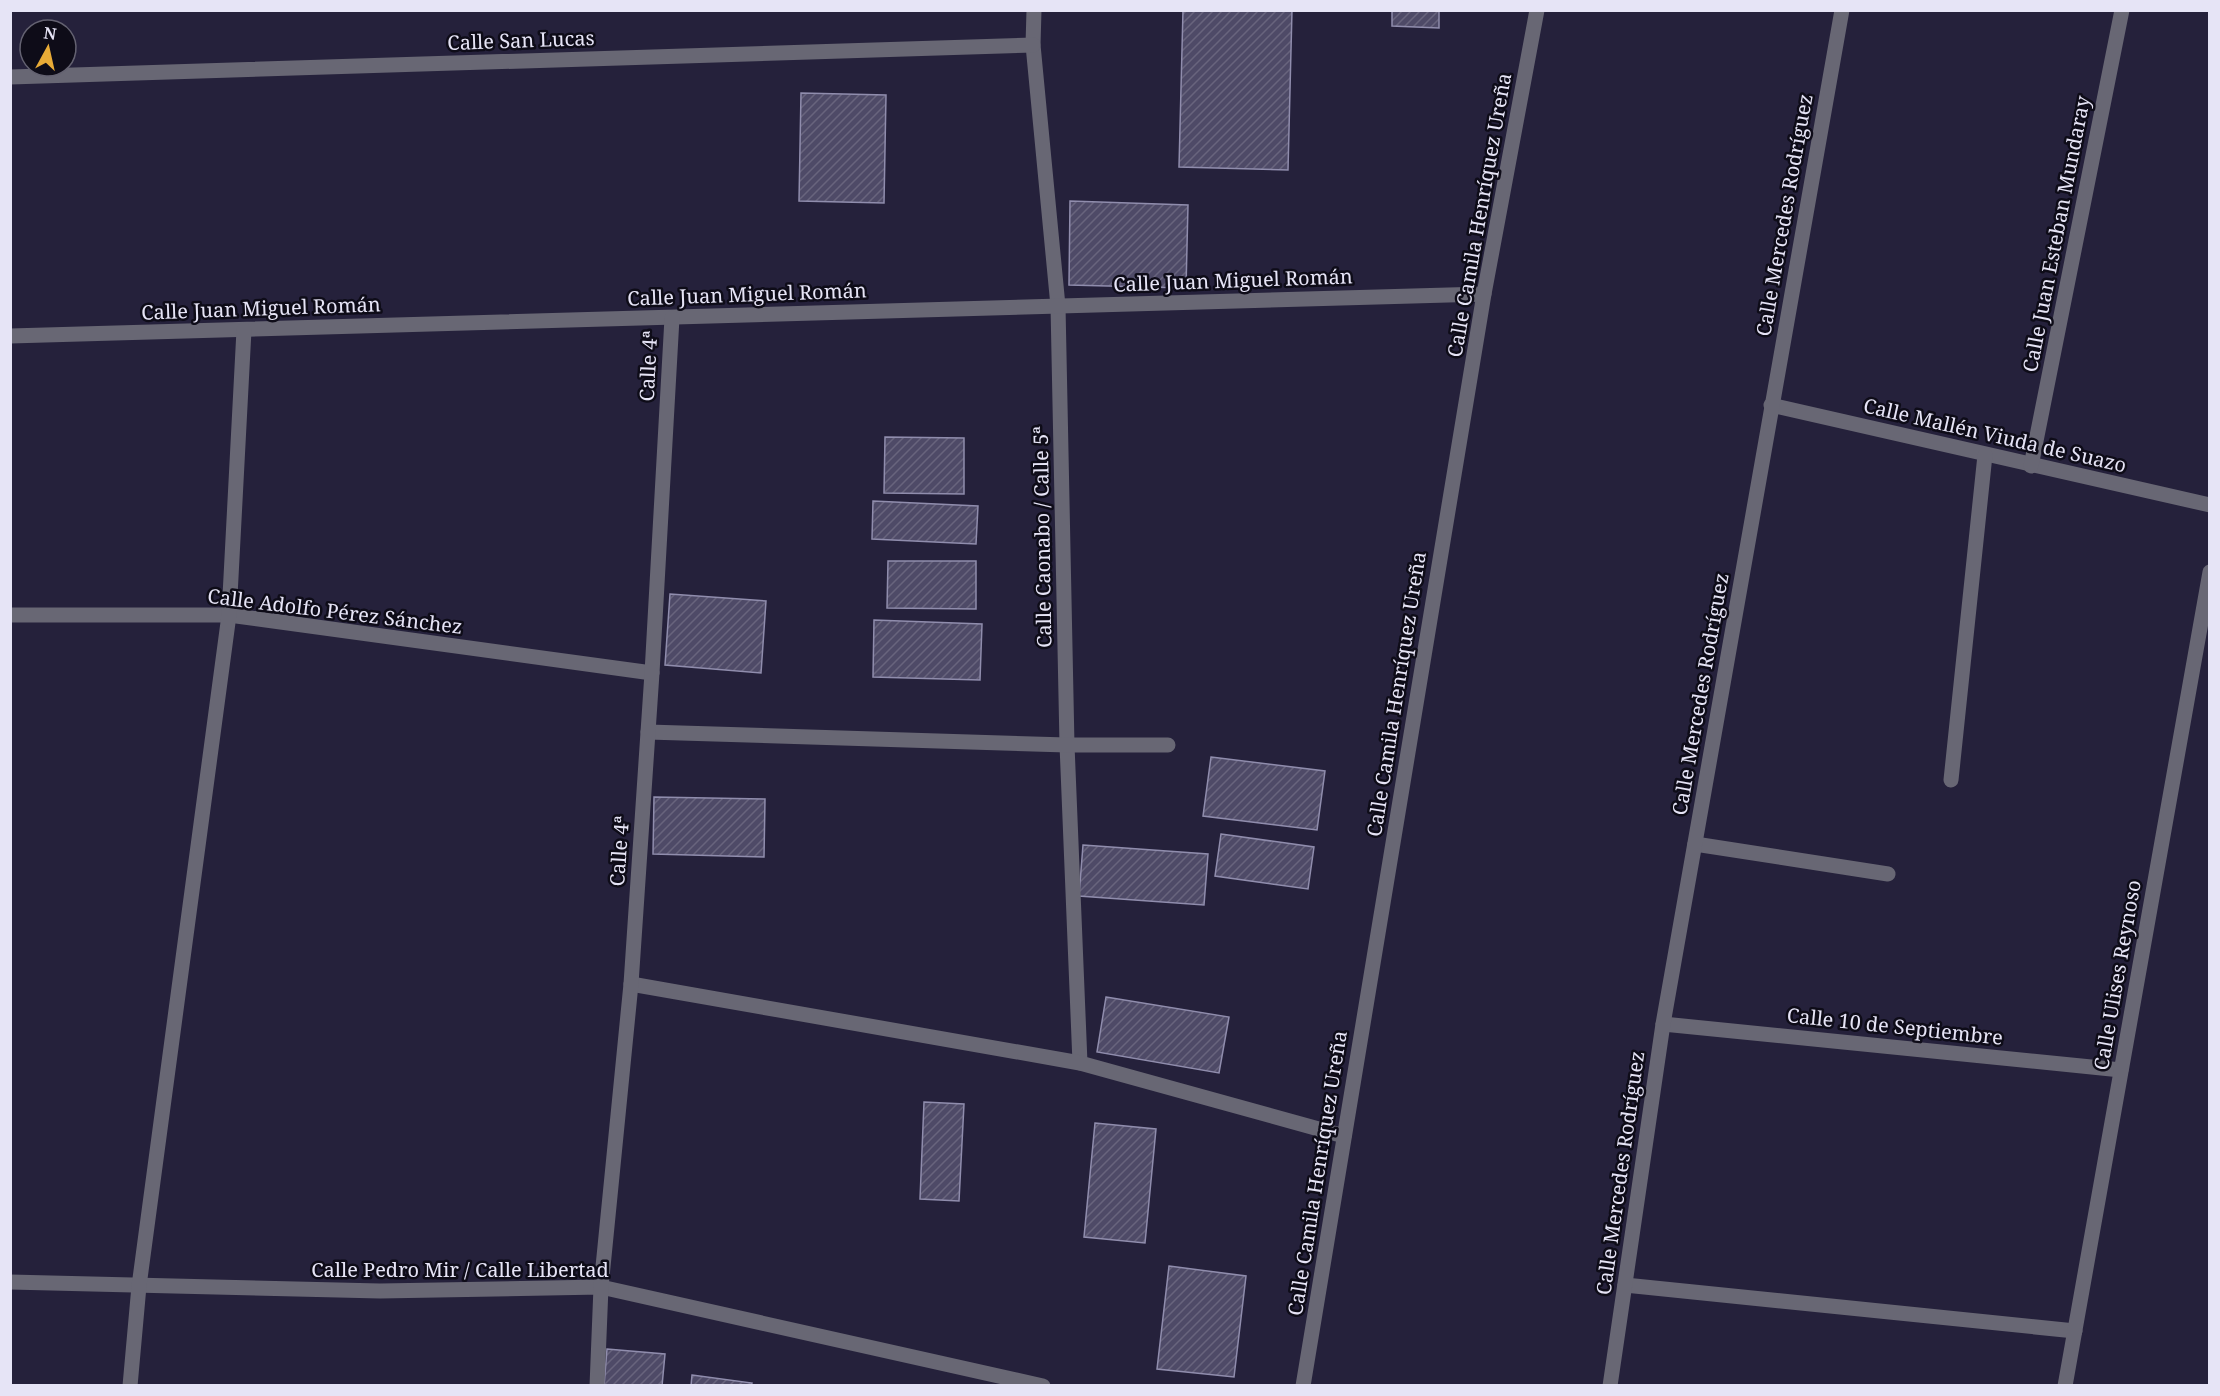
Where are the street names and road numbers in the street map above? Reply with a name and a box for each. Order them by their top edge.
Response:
street label: Calle San Lucas [447,24,595,56]
street label: Calle Camila Henríquez Ureña [1441,71,1517,359]
street label: Calle Mercedes Rodríguez [1749,92,1819,338]
street label: Calle Juan Esteban Mundaray [2016,93,2096,374]
street label: Calle Juan Miguel Román [1113,262,1353,298]
street label: Calle Juan Miguel Román [627,276,867,312]
street label: Calle Juan Miguel Román [141,290,381,326]
street label: Calle 4ª [633,330,663,402]
street label: Calle Mallén Viuda de Suazo [1861,392,2129,478]
street label: Calle Caonabo / Calle 5ª [1027,426,1057,648]
street label: Calle Camila Henríquez Ureña [1360,549,1432,839]
street label: Calle Mercedes Rodríguez [1665,571,1735,817]
street label: Calle Adolfo Pérez Sánchez [206,582,464,640]
street label: Calle 4ª [603,814,635,887]
street label: Calle Ulises Reynoso [2087,878,2147,1072]
street label: Calle 10 de Septiembre [1786,1001,2004,1051]
street label: Calle Camila Henríquez Ureña [1281,1028,1353,1318]
street label: Calle Mercedes Rodríguez [1590,1050,1650,1296]
street label: Calle Pedro Mir / Calle Libertad [311,1256,609,1283]

